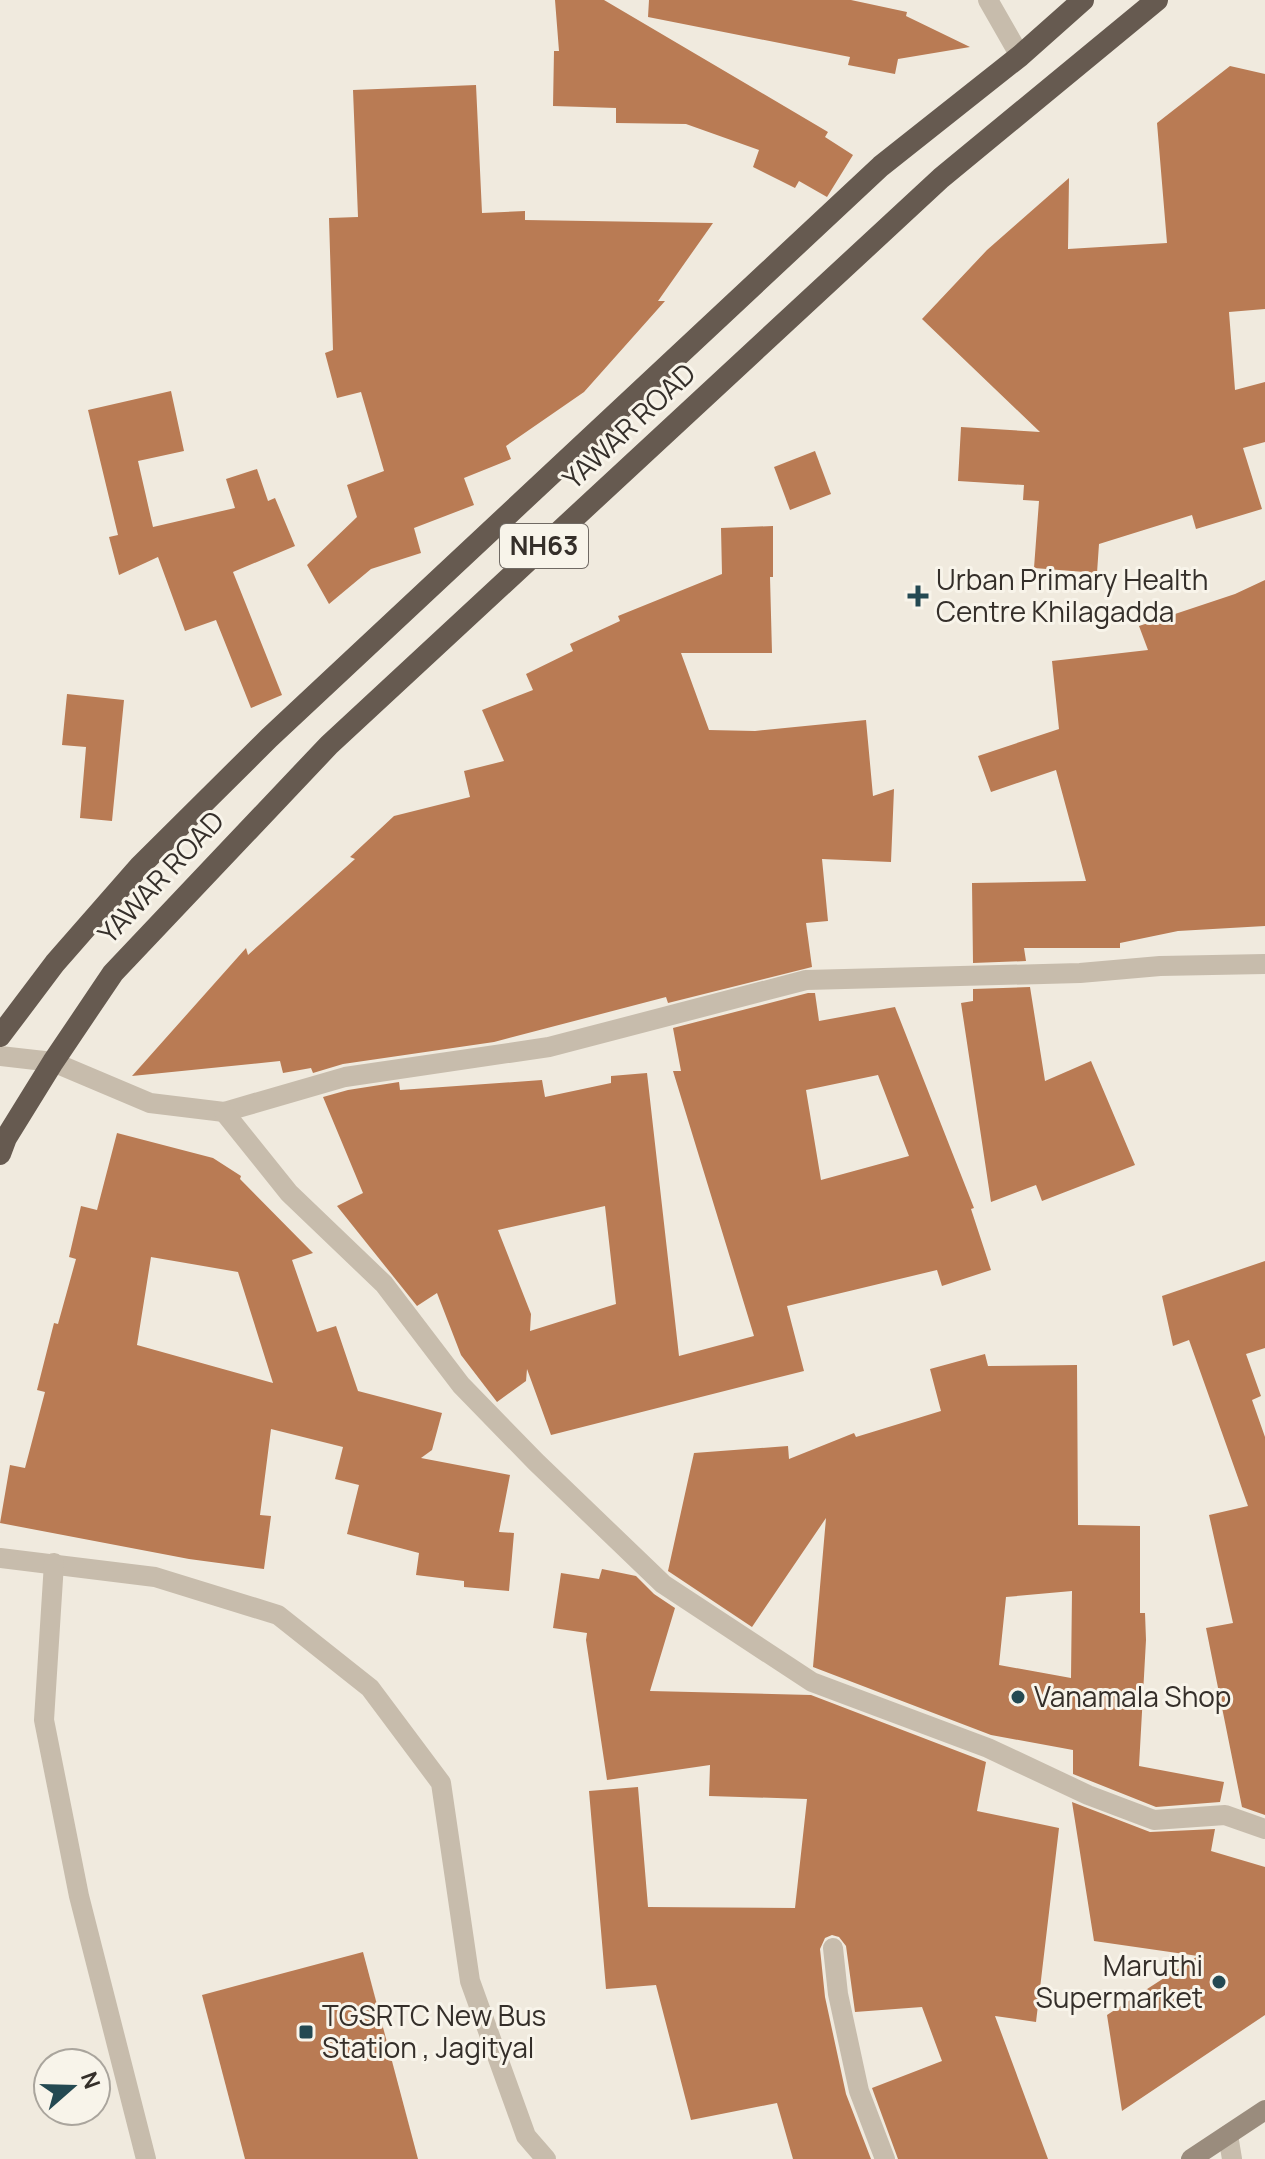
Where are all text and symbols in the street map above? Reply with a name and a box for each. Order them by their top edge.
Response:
street label: YAWAR ROAD [554,354,703,497]
road number: NH63 [500,524,588,568]
place label: Urban Primary Health Centre Khilagadda [936,560,1208,630]
marker: Urban Primary Health Centre Khilagadda [907,585,929,607]
street label: YAWAR ROAD [89,802,232,951]
place label: Vanamala Shop [1034,1677,1231,1715]
marker: Vanamala Shop [1009,1688,1027,1706]
place label: Maruthi Supermarket [1035,1946,1203,2016]
marker: Maruthi Supermarket [1210,1973,1228,1991]
place label: TGSRTC New Bus Station , Jagityal [322,1996,546,2066]
marker: TGSRTC New Bus Station , Jagityal [297,2023,315,2041]
north arrow [32,2047,112,2127]
text: N [74,2068,108,2093]

